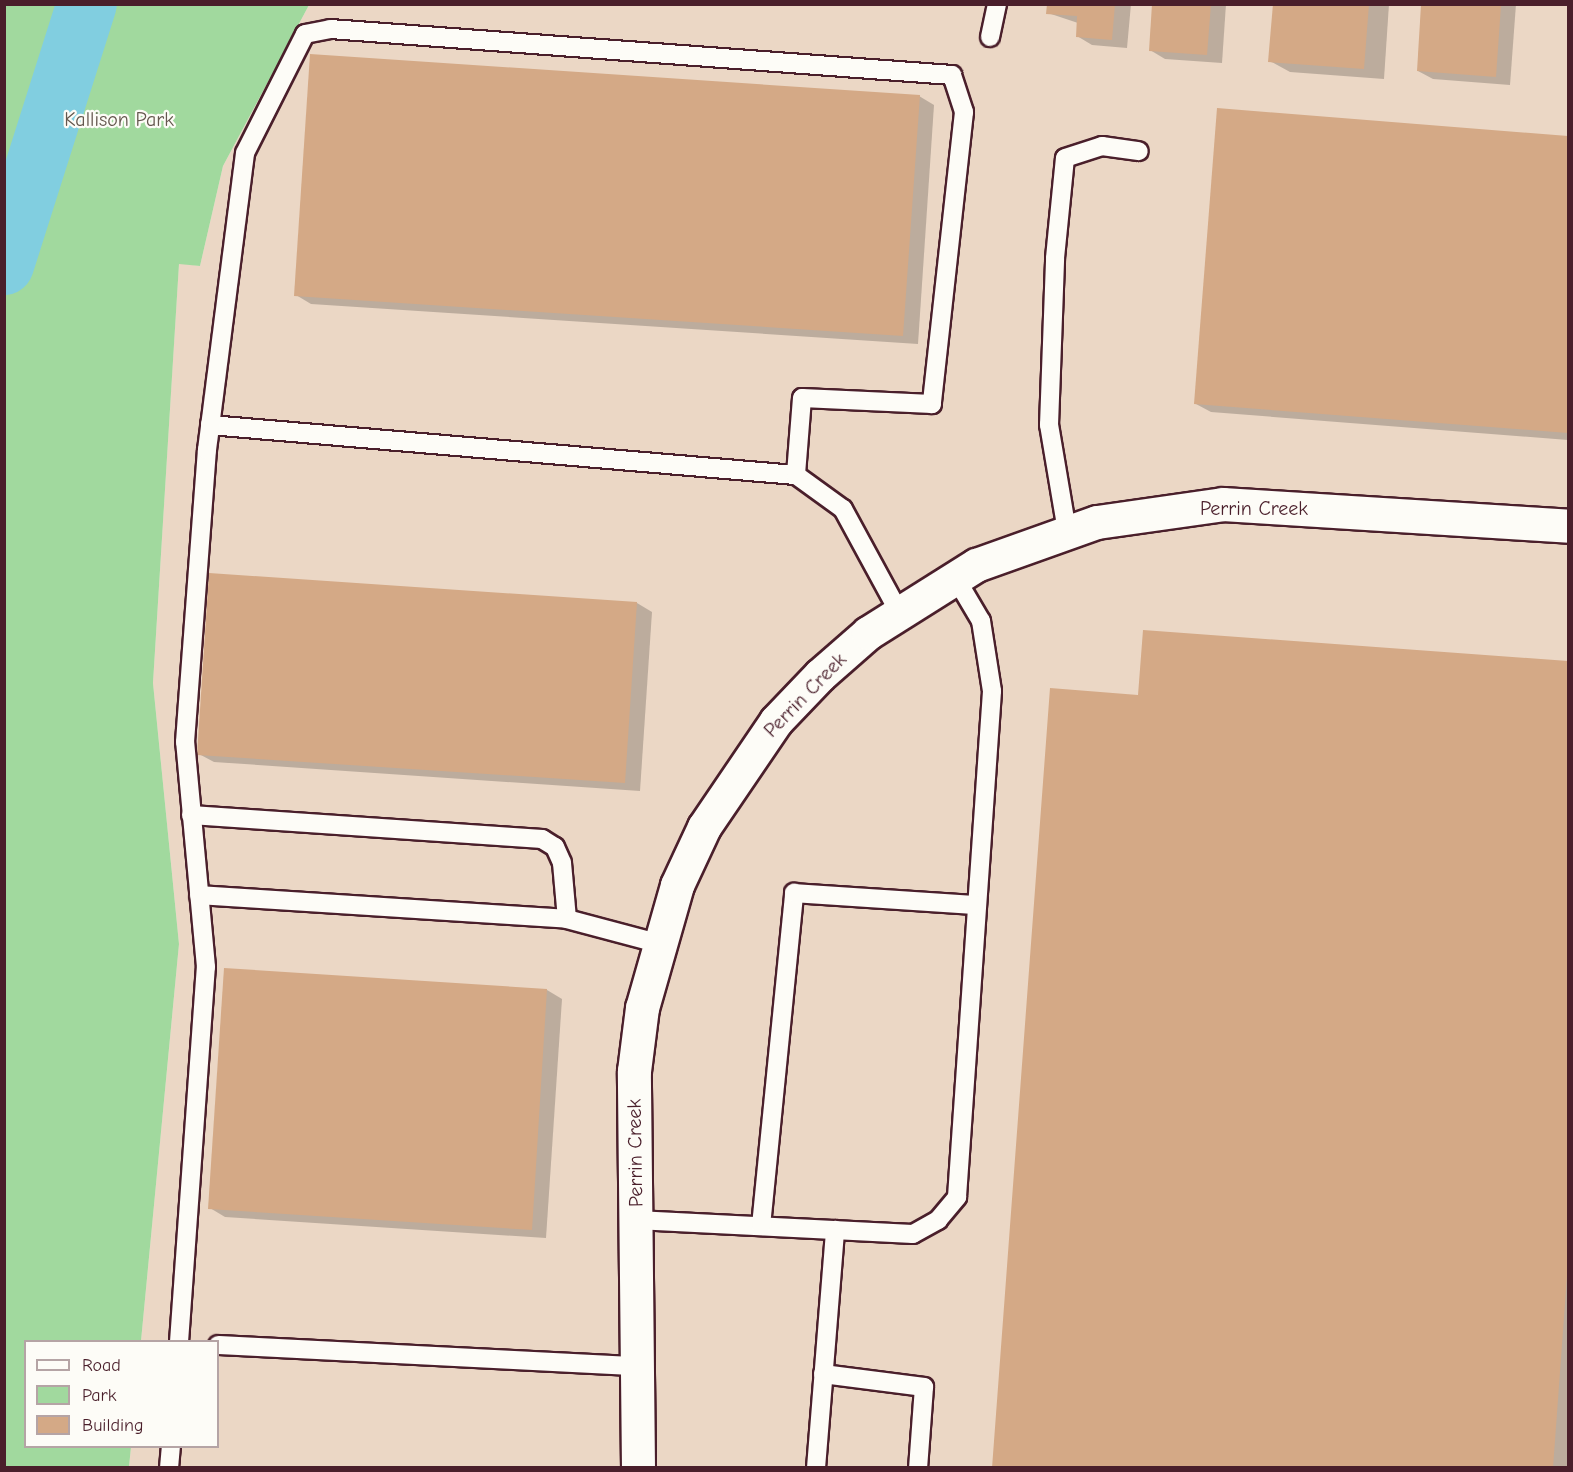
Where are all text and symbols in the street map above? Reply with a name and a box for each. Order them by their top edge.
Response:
park label: Kallison Park [64,107,174,131]
street label: Perrin Creek [1200,496,1308,520]
street label: Perrin Creek [759,648,851,742]
street label: Perrin Creek [622,1099,648,1207]
legend [24,1340,219,1448]
text: Road [82,1355,121,1376]
text: Park [82,1385,116,1406]
text: Building [82,1415,144,1436]

